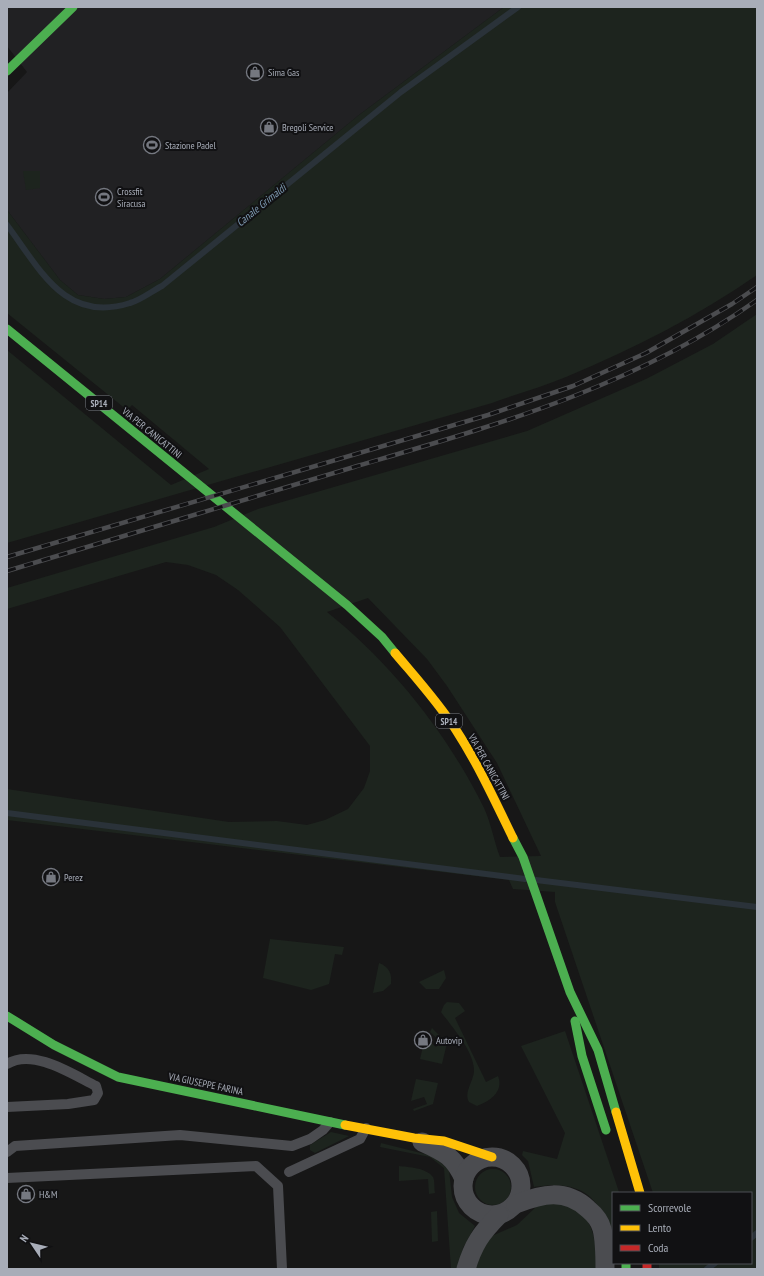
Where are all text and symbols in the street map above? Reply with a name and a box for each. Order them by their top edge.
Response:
shop icon: Sima Gas [245,62,265,82]
place label: Sima Gas [268,66,300,79]
shop icon: Bregoli Service [259,117,279,137]
place label: Bregoli Service [282,121,333,134]
sports icon: Stazione Padel [142,135,162,155]
place label: Stazione Padel [165,139,216,152]
water label: Canale Grimaldi [233,180,290,229]
place label: Crossfit Siracusa [117,185,145,210]
sports icon: Crossfit Siracusa [94,187,114,207]
road number: SP14 [86,396,112,410]
street label: VIA PER CANICATTINI [119,404,185,461]
road number: SP14 [436,714,462,728]
street label: VIA PER CANICATTINI [465,731,513,802]
shop icon: Perez [41,867,61,887]
place label: Perez [64,871,83,884]
shop icon: Autovip [413,1030,433,1050]
place label: Autovip [436,1034,462,1047]
street label: VIA GIUSEPPE FARINA [166,1070,245,1098]
shop icon: H&M [16,1184,36,1204]
place label: H&M [39,1188,57,1201]
legend [612,1192,752,1264]
text: Scorrevole [648,1200,691,1215]
text: Lento [648,1220,671,1235]
north arrow [12,1224,52,1264]
text: N [16,1232,31,1245]
text: Coda [648,1240,669,1255]

